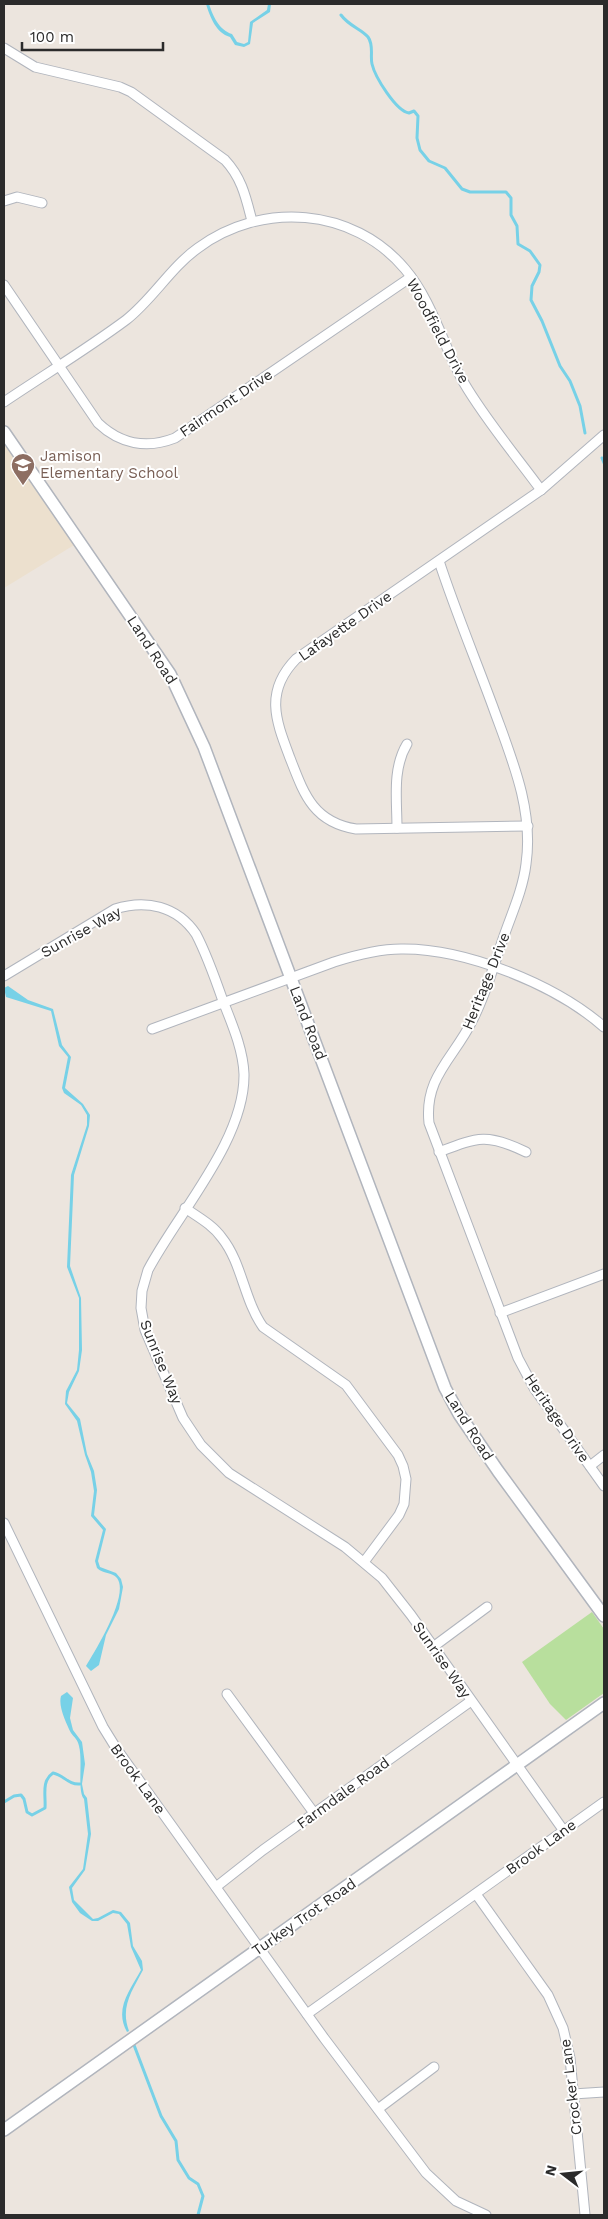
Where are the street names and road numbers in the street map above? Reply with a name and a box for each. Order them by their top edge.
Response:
street label: Woodfield Drive [403,275,473,387]
street label: Fairmont Drive [176,365,276,441]
street label: Lafayette Drive [295,587,395,665]
street label: Land Road [123,612,181,688]
street label: Sunrise Way [38,902,125,961]
street label: Heritage Drive [458,930,514,1032]
street label: Land Road [286,983,330,1063]
street label: Sunrise Way [136,1317,186,1407]
street label: Heritage Drive [521,1370,593,1466]
street label: Land Road [441,1388,497,1464]
street label: Sunrise Way [409,1618,475,1702]
street label: Brook Lane [107,1740,169,1818]
street label: Farmdale Road [293,1753,393,1833]
street label: Brook Lane [502,1816,580,1878]
street label: Turkey Trot Road [249,1874,359,1960]
street label: Crocker Lane [556,2038,586,2136]

